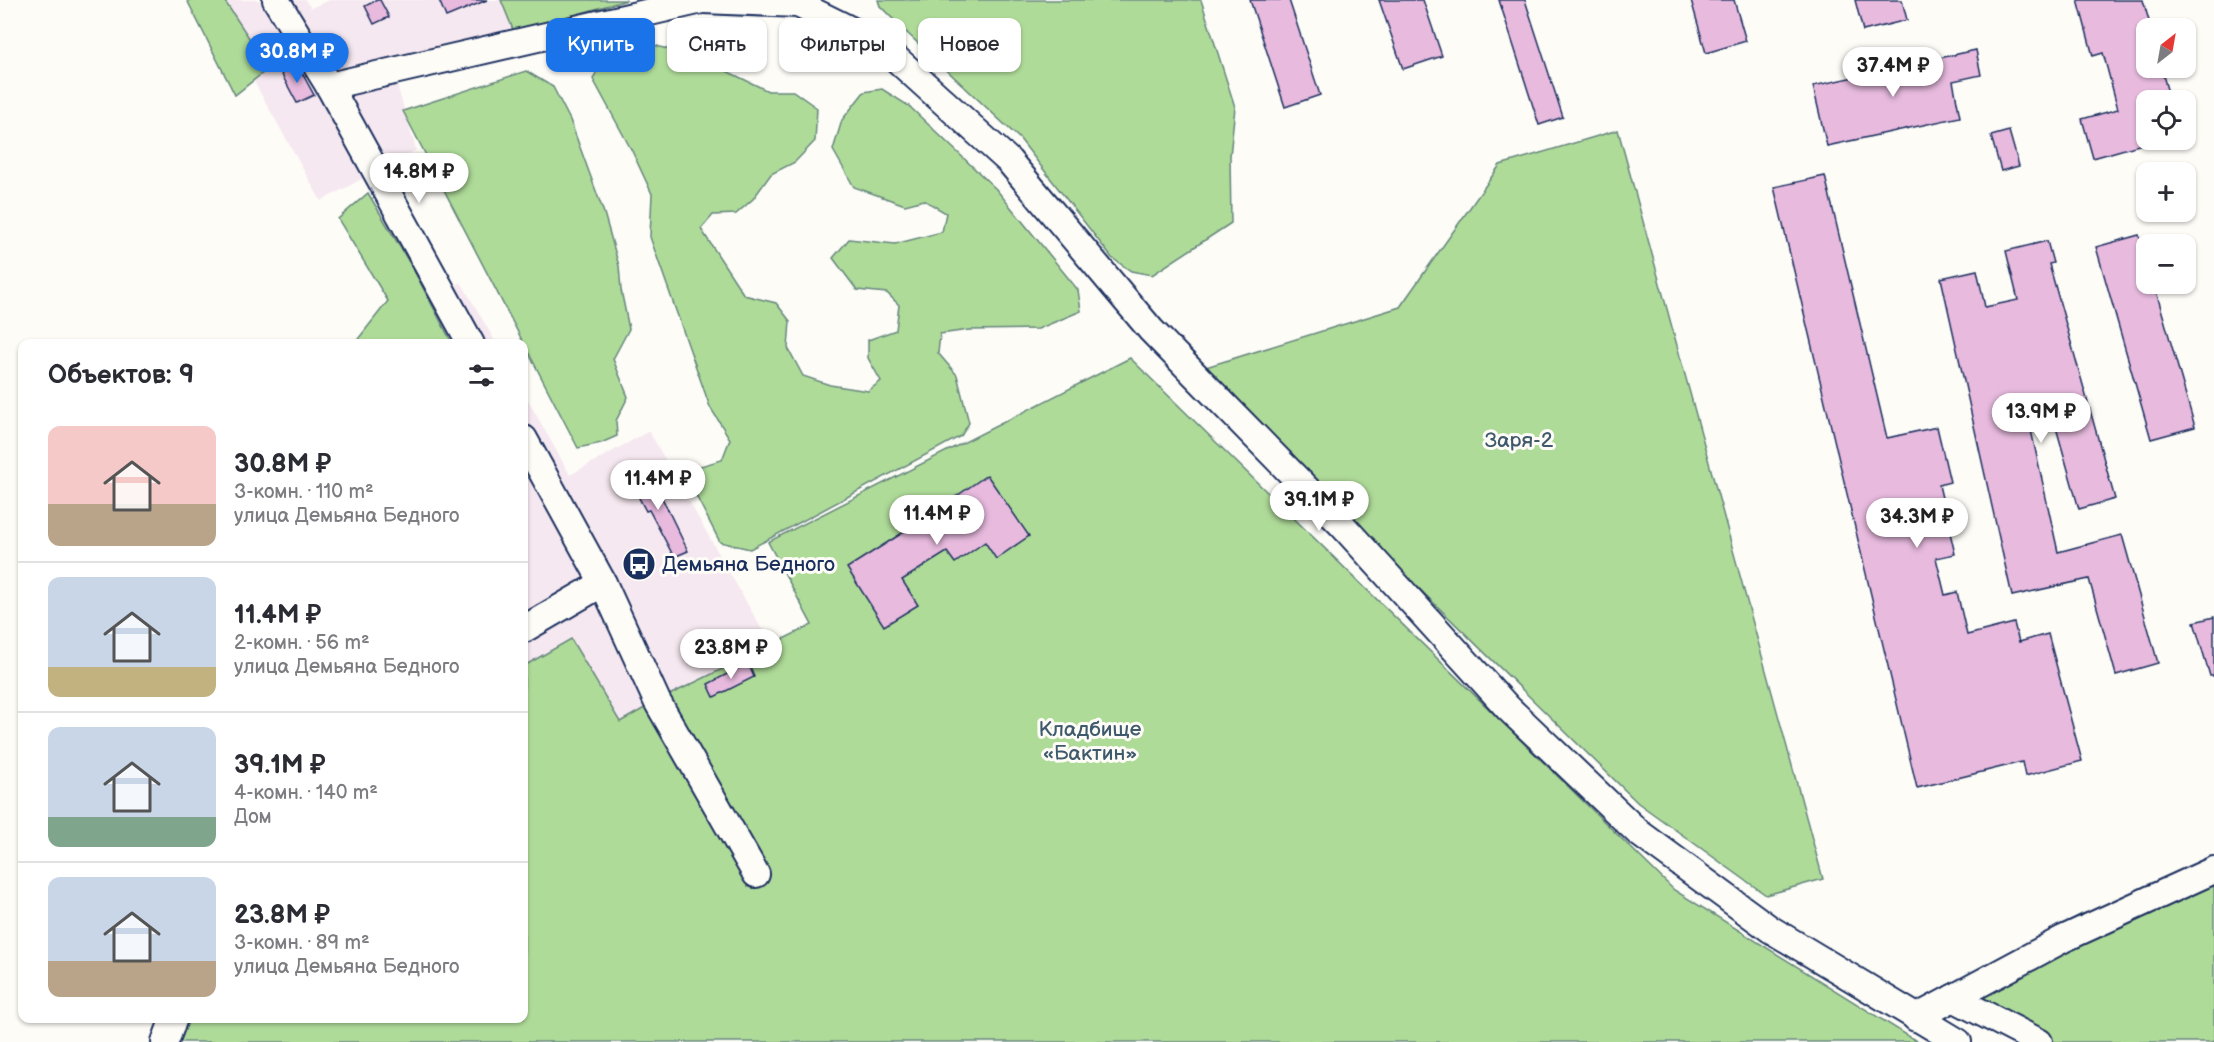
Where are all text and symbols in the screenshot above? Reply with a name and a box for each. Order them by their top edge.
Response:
chip: Купить [546,18,655,72]
chip: Снять [667,18,767,72]
chip: Фильтры [779,18,906,72]
chip: Новое [918,18,1021,72]
north arrow [2136,18,2196,78]
map controls [2136,18,2196,294]
pin: 30.8M ₽ [242,33,352,84]
text: 30.8M ₽ [260,40,334,64]
pin: 37.4M ₽ [1838,47,1948,98]
text: 37.4M ₽ [1856,54,1930,78]
button: locate [2136,90,2196,150]
pin: 14.8M ₽ [364,153,474,204]
text: 14.8M ₽ [384,160,454,184]
button: + [2136,162,2196,222]
button: − [2136,234,2196,294]
icon: filters [465,359,498,392]
text: Объектов: 9 [48,360,194,391]
pin: 13.9M ₽ [1986,393,2096,444]
text: 13.9M ₽ [2006,400,2076,424]
park label: Заря-2 [1485,428,1554,453]
text: 30.8M ₽ [234,449,331,480]
icon: home [96,450,168,522]
pin: 11.4M ₽ [603,460,713,511]
text: 11.4M ₽ [624,467,692,491]
text: 3-комн. · 110 m² [234,480,374,504]
pin: 39.1M ₽ [1264,481,1374,532]
text: 39.1M ₽ [1284,488,1354,512]
pin: 11.4M ₽ [882,495,992,546]
pin: 34.3M ₽ [1862,498,1972,549]
text: 11.4M ₽ [903,502,971,526]
text: улица Демьяна Бедного [234,504,459,528]
text: 34.3M ₽ [1880,505,1954,529]
bus stop icon: Демьяна Бедного [621,546,657,582]
place label: Демьяна Бедного [662,552,835,577]
text: 11.4M ₽ [234,600,322,631]
icon: home [96,601,168,673]
pin: 23.8M ₽ [676,629,786,680]
text: 2-комн. · 56 m² [234,631,370,655]
text: 23.8M ₽ [694,636,768,660]
text: улица Демьяна Бедного [234,655,459,679]
park label: Кладбище «Бактин» [1039,717,1142,766]
text: 39.1M ₽ [234,750,326,781]
icon: home [96,751,168,823]
text: 4-комн. · 140 m² [234,781,378,805]
text: Дом [234,805,272,829]
text: 23.8M ₽ [234,900,330,931]
icon: home [96,901,168,973]
text: 3-комн. · 89 m² [234,931,370,955]
text: улица Демьяна Бедного [234,955,459,979]

